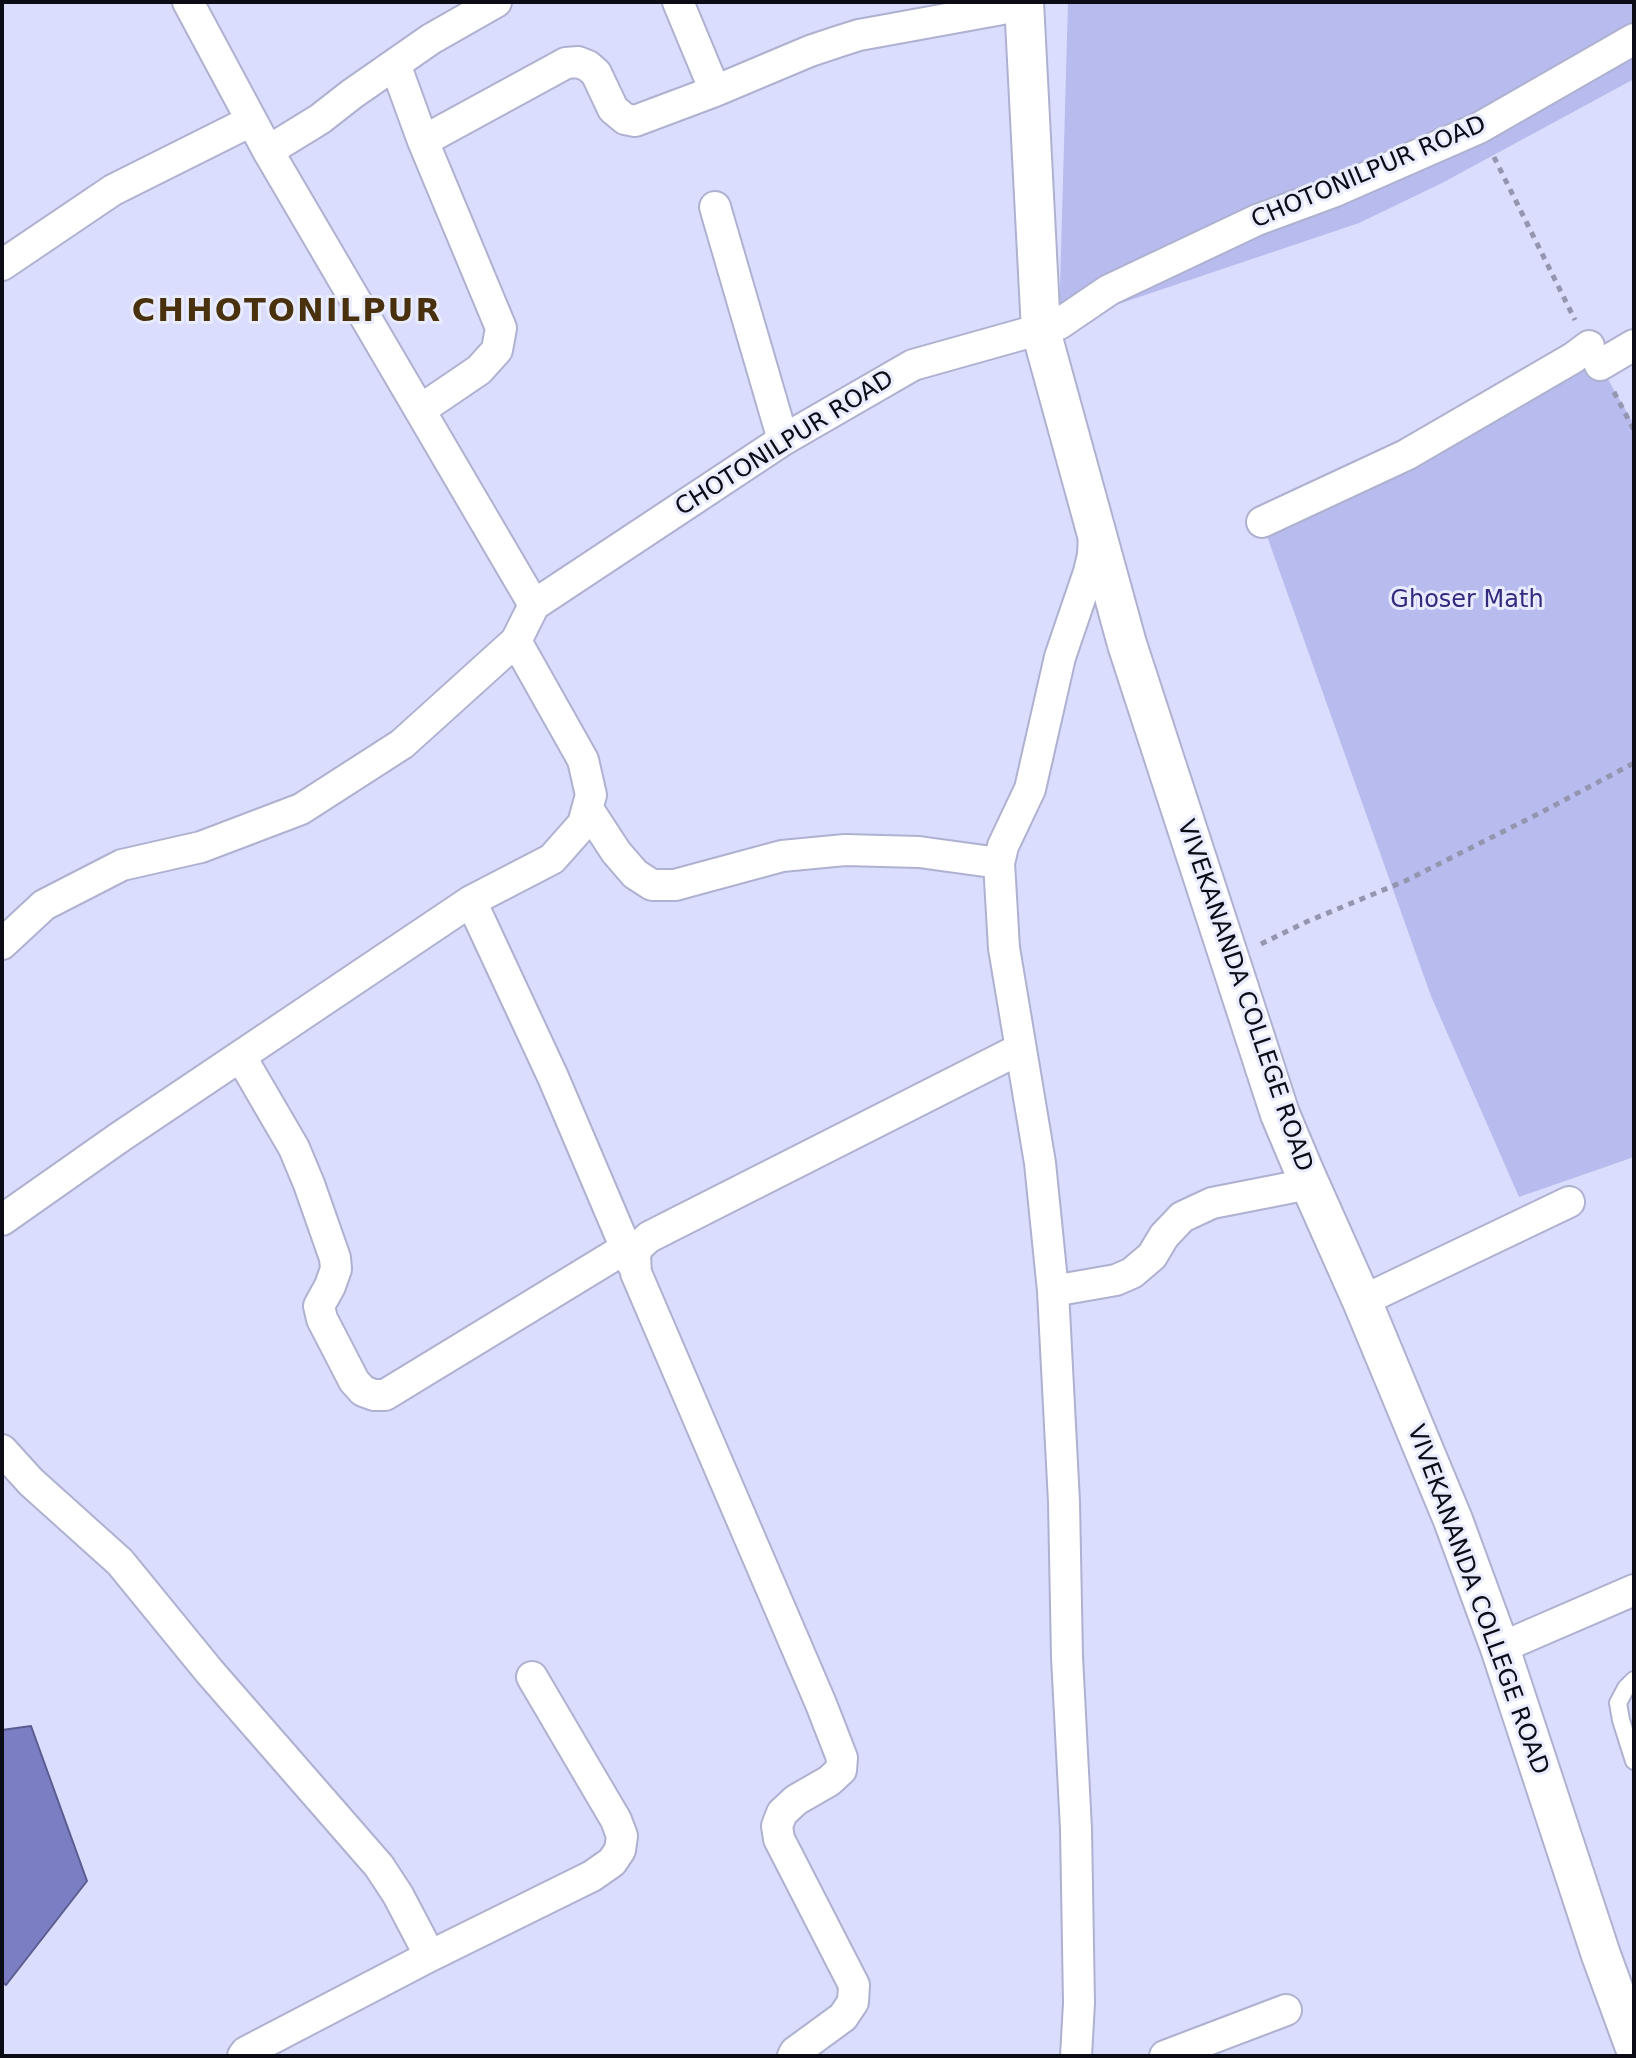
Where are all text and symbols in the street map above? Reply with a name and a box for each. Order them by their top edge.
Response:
street label: CHOTONILPUR ROAD [1247,111,1491,235]
district label: CHHOTONILPUR [132,294,442,332]
street label: CHOTONILPUR ROAD [671,365,899,523]
park label: Ghoser Math [1390,587,1544,615]
street label: VIVEKANANDA COLLEGE ROAD [1170,816,1318,1176]
street label: VIVEKANANDA COLLEGE ROAD [1400,1421,1554,1779]

